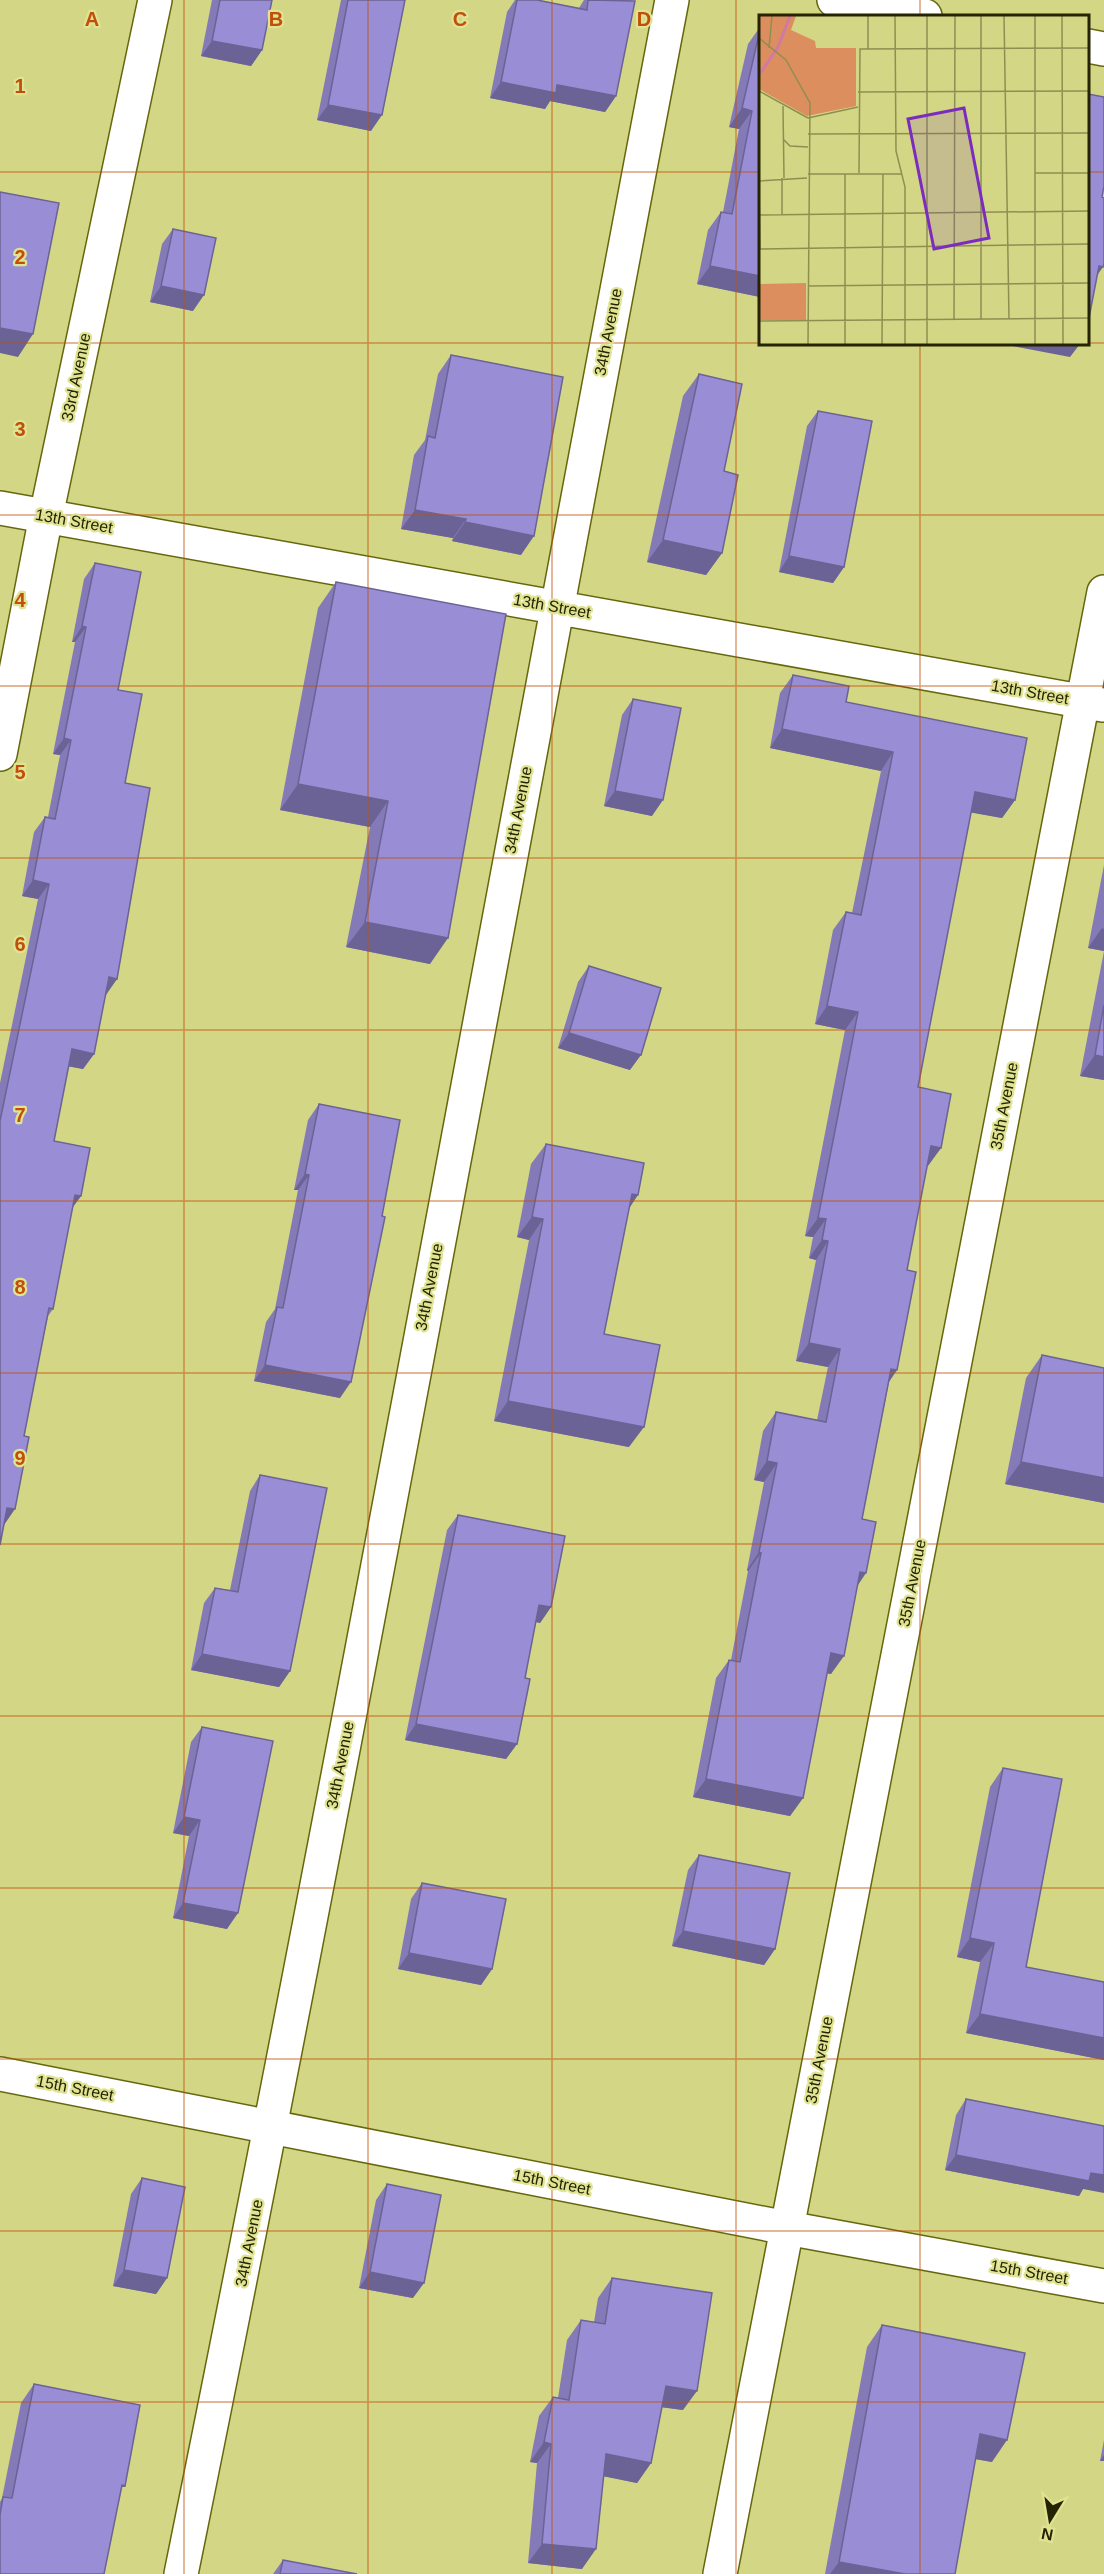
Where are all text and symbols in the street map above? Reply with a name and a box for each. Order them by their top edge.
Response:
text: A [85,8,99,30]
text: B [269,8,283,30]
text: C [453,8,467,30]
text: D [637,8,651,30]
inset map [759,15,1089,345]
text: 1 [14,75,26,97]
text: 2 [14,246,26,268]
street label: 34th Avenue [591,287,625,377]
street label: 33rd Avenue [58,331,94,423]
text: 3 [14,418,26,440]
street label: 13th Street [34,506,115,536]
text: 4 [14,589,26,611]
street label: 13th Street [512,591,593,621]
street label: 13th Street [990,677,1071,707]
text: 5 [14,761,26,783]
street label: 34th Avenue [501,765,535,855]
text: 6 [14,933,26,955]
street label: 35th Avenue [987,1061,1021,1151]
text: 7 [14,1104,26,1126]
street label: 34th Avenue [412,1242,446,1332]
text: 8 [14,1276,26,1298]
text: 9 [14,1447,26,1469]
street label: 35th Avenue [895,1538,929,1628]
street label: 34th Avenue [323,1720,357,1810]
street label: 35th Avenue [802,2015,836,2105]
street label: 15th Street [35,2072,116,2104]
street label: 15th Street [512,2166,593,2198]
street label: 34th Avenue [232,2198,266,2288]
street label: 15th Street [989,2257,1070,2287]
north arrow [1020,2490,1080,2550]
text: N [1040,2525,1055,2544]

